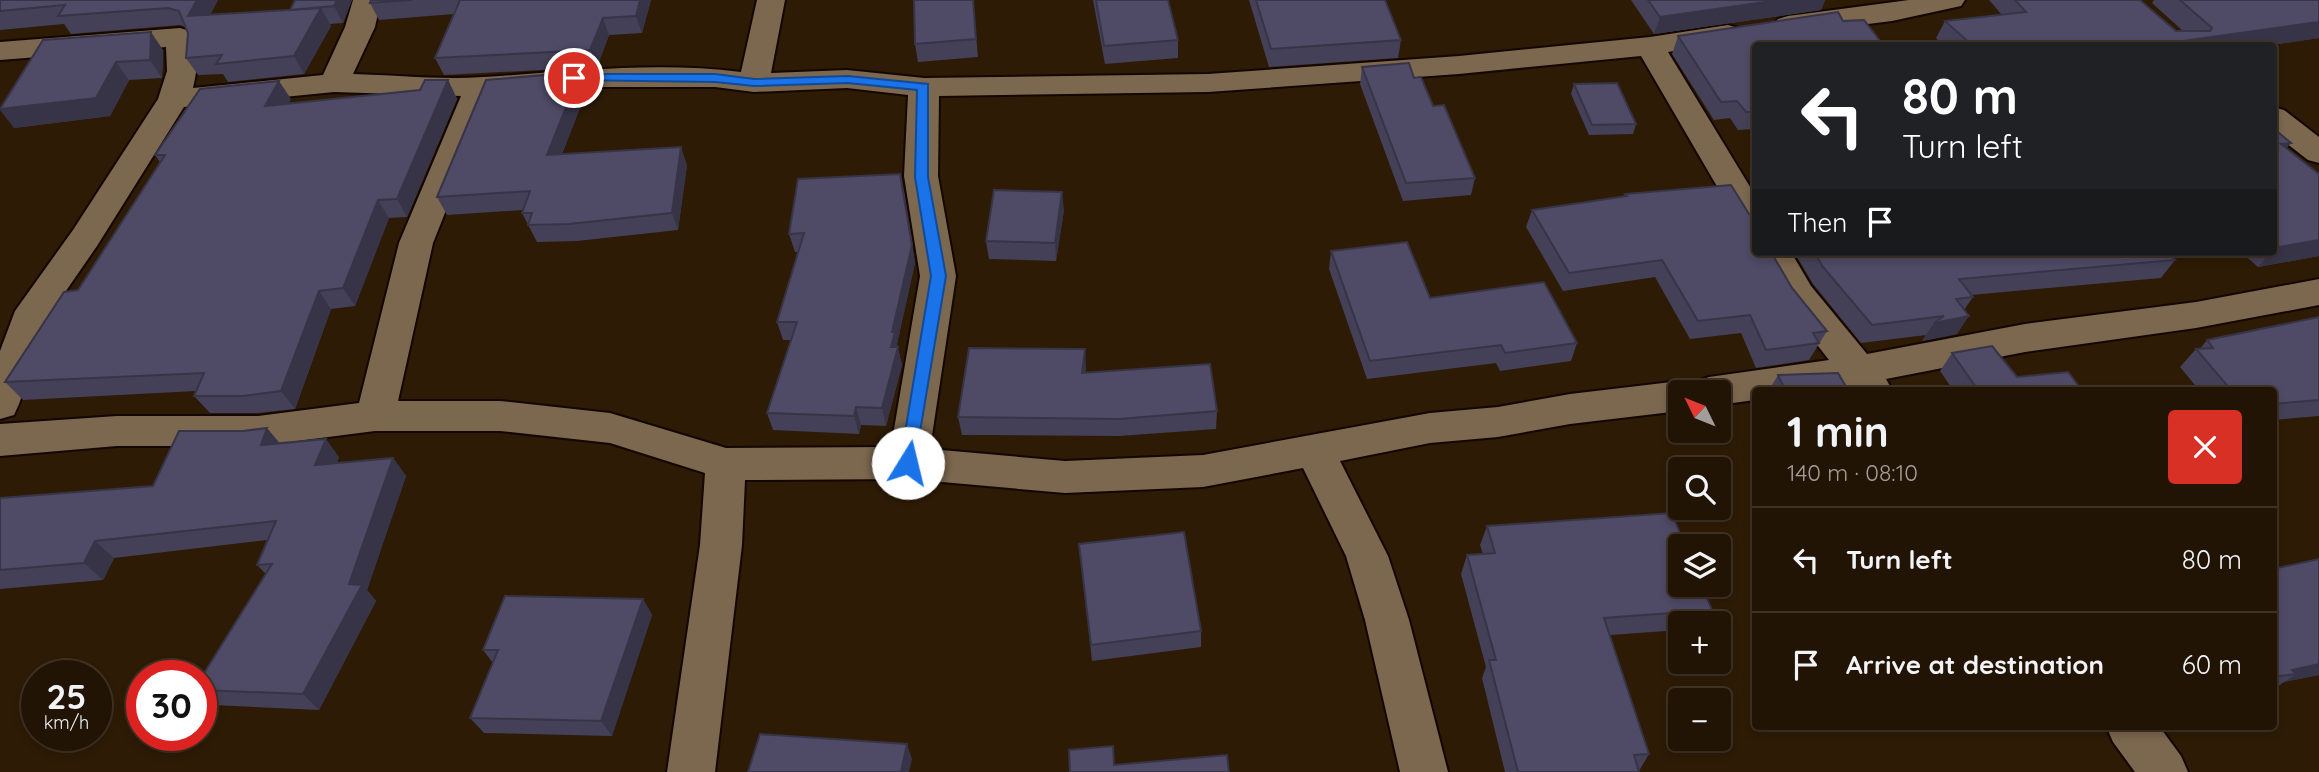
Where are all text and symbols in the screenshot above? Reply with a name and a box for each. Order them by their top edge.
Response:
pin [544,48,604,108]
icon: arrive [555,59,593,97]
text: 80 m [1902,65,2018,126]
icon: left [1787,70,1878,161]
text: Turn left [1902,126,2023,166]
icon: arrive [1861,203,1899,241]
text: Then [1787,206,1847,239]
north arrow [1668,380,1731,443]
map controls [1668,380,1731,751]
text: 1 min [1787,405,1889,458]
button: close [2168,410,2242,484]
position arrow [871,426,945,500]
button: search [1668,457,1731,520]
text: 140 m · 08:10 [1787,458,1918,487]
button: layers [1668,534,1731,597]
icon: left [1787,541,1825,579]
text: Turn left [1846,543,1953,576]
text: 80 m [2182,543,2242,576]
button: + [1668,611,1731,674]
icon: arrive [1787,646,1825,684]
text: Arrive at destination [1846,648,2104,681]
text: 60 m [2182,648,2242,681]
speed limit sign: 30 [126,660,217,751]
text: 25 [46,674,87,718]
button: − [1668,688,1731,751]
text: km/h [44,711,89,734]

